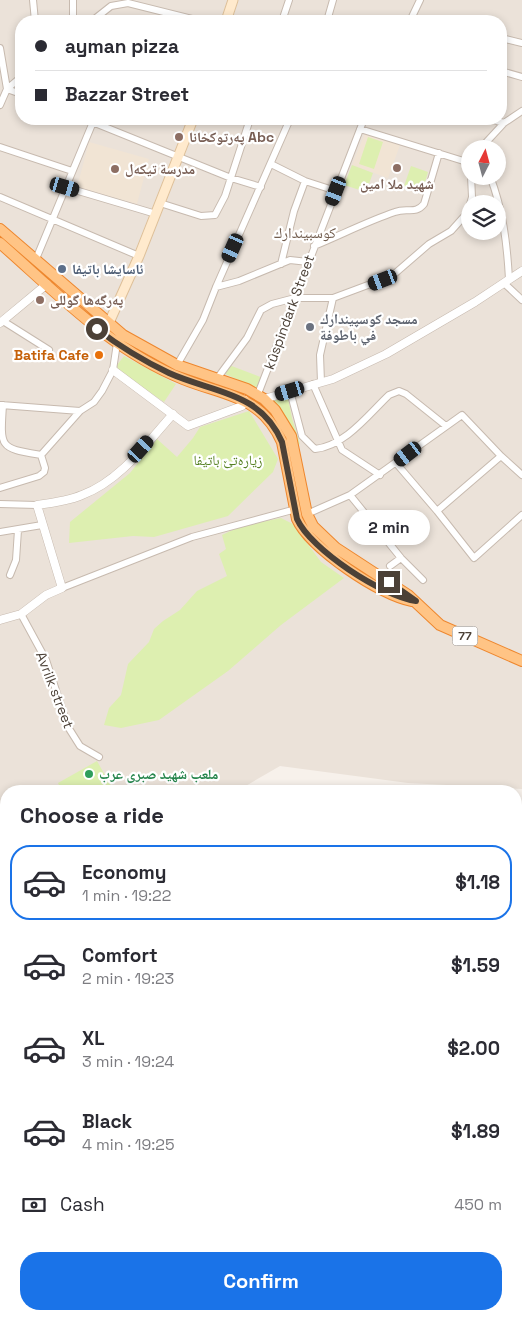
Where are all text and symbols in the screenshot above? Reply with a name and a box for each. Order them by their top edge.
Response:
text: ayman pizza [65,34,179,59]
text: Bazzar Street [65,82,189,107]
place label: په‌رتوكخانا Abc [189,128,274,146]
marker: په‌رتوكخانا Abc [173,131,185,143]
north arrow [461,140,506,185]
map controls [461,140,506,240]
place label: مدرسة تيكه‌ل [125,160,195,178]
marker: شهيد ملا امين [391,162,403,174]
marker: مدرسة تيكه‌ل [109,163,121,175]
car [323,174,348,208]
place label: شهيد ملا امين [360,175,434,193]
car [48,176,81,198]
button: layers [461,195,506,240]
district label: كوسبيندارك [274,223,336,242]
car [220,231,245,265]
street label: kûspindark Street [260,252,318,372]
place label: ئاسایشا باتیفا [72,260,144,278]
marker: ئاسایشا باتیفا [56,263,68,275]
car [366,268,399,292]
place label: په‌رگه‌ها گوللی [50,291,124,309]
marker: په‌رگه‌ها گوللی [34,294,46,306]
place label: مسجد كوسپيندارك في باطوفة [320,310,418,346]
route start [86,318,108,340]
marker: مسجد كوسپيندارك في باطوفة [304,321,316,333]
place label: Batifa Cafe [14,346,89,364]
marker: Batifa Cafe [93,349,105,361]
car [273,379,306,403]
car [125,433,156,465]
car [391,439,424,469]
park label: زياره‌تێ باتيفا [193,451,263,469]
callout: 2 min [348,510,430,544]
text: 2 min [368,517,410,538]
route end [378,571,400,593]
road number: 77 [452,626,478,646]
street label: Avrilk street [32,649,78,731]
place label: ملعب شهيد صبرى عرب [99,765,218,783]
marker: ملعب شهيد صبرى عرب [83,768,95,780]
text: Choose a ride [20,801,164,829]
icon: car [22,860,67,905]
text: Economy [82,860,166,885]
text: $1.18 [455,870,500,895]
text: 1 min · 19:22 [82,885,171,906]
icon: car [22,943,67,988]
text: Comfort [82,943,158,968]
text: $1.59 [451,953,500,978]
text: 2 min · 19:23 [82,968,174,989]
icon: car [22,1026,67,1071]
text: XL [82,1026,105,1051]
text: $2.00 [447,1036,500,1061]
text: 3 min · 19:24 [82,1051,174,1072]
icon: car [22,1109,67,1154]
text: Black [82,1109,132,1134]
text: $1.89 [451,1119,500,1144]
text: 4 min · 19:25 [82,1134,175,1155]
icon: cash [20,1191,48,1219]
text: Cash [60,1192,105,1217]
text: 450 m [454,1194,502,1215]
button: Confirm [20,1252,502,1310]

